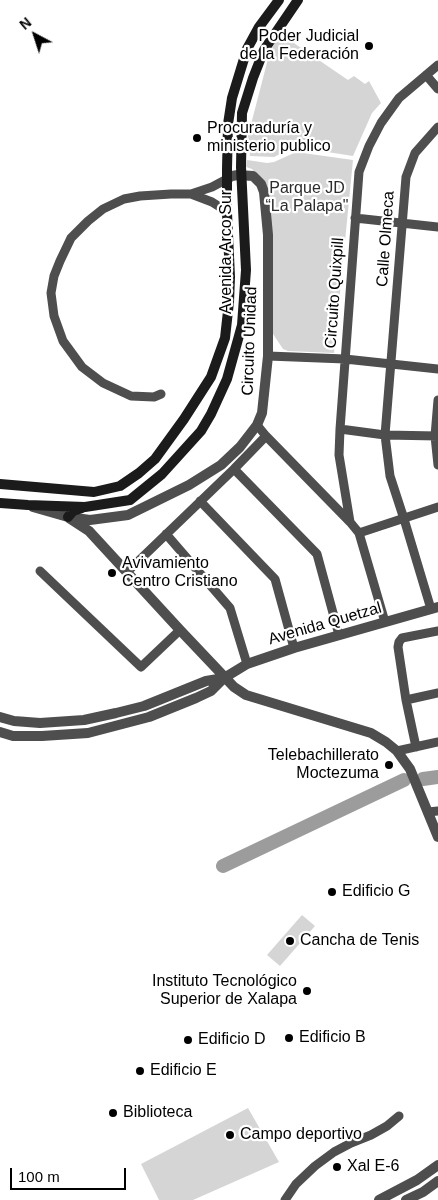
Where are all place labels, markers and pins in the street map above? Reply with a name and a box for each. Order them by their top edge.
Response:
place label: Poder Judicial de la Federación [240,27,359,65]
marker: Poder Judicial de la Federación [363,40,375,52]
place label: Procuraduría y ministerio publico [207,119,331,157]
marker: Procuraduría y ministerio publico [191,132,203,144]
place label: Avivamiento Centro Cristiano [122,554,238,592]
marker: Avivamiento Centro Cristiano [106,567,118,579]
place label: Telebachillerato Moctezuma [268,746,379,784]
marker: Telebachillerato Moctezuma [383,759,395,771]
place label: Edificio G [342,882,410,902]
marker: Edificio G [326,886,338,898]
place label: Cancha de Tenis [300,931,419,951]
marker: Cancha de Tenis [284,935,296,947]
place label: Instituto Tecnológico Superior de Xalapa [152,972,297,1010]
marker: Instituto Tecnológico Superior de Xalapa [301,985,313,997]
place label: Edificio B [299,1028,366,1048]
place label: Edificio D [198,1030,266,1050]
marker: Edificio B [283,1032,295,1044]
marker: Edificio D [182,1034,194,1046]
place label: Edificio E [150,1061,217,1081]
marker: Edificio E [134,1065,146,1077]
place label: Biblioteca [123,1103,192,1123]
marker: Biblioteca [107,1107,119,1119]
place label: Campo deportivo [240,1125,362,1145]
marker: Campo deportivo [224,1129,236,1141]
place label: Xal E-6 [347,1157,399,1177]
marker: Xal E-6 [331,1161,343,1173]

